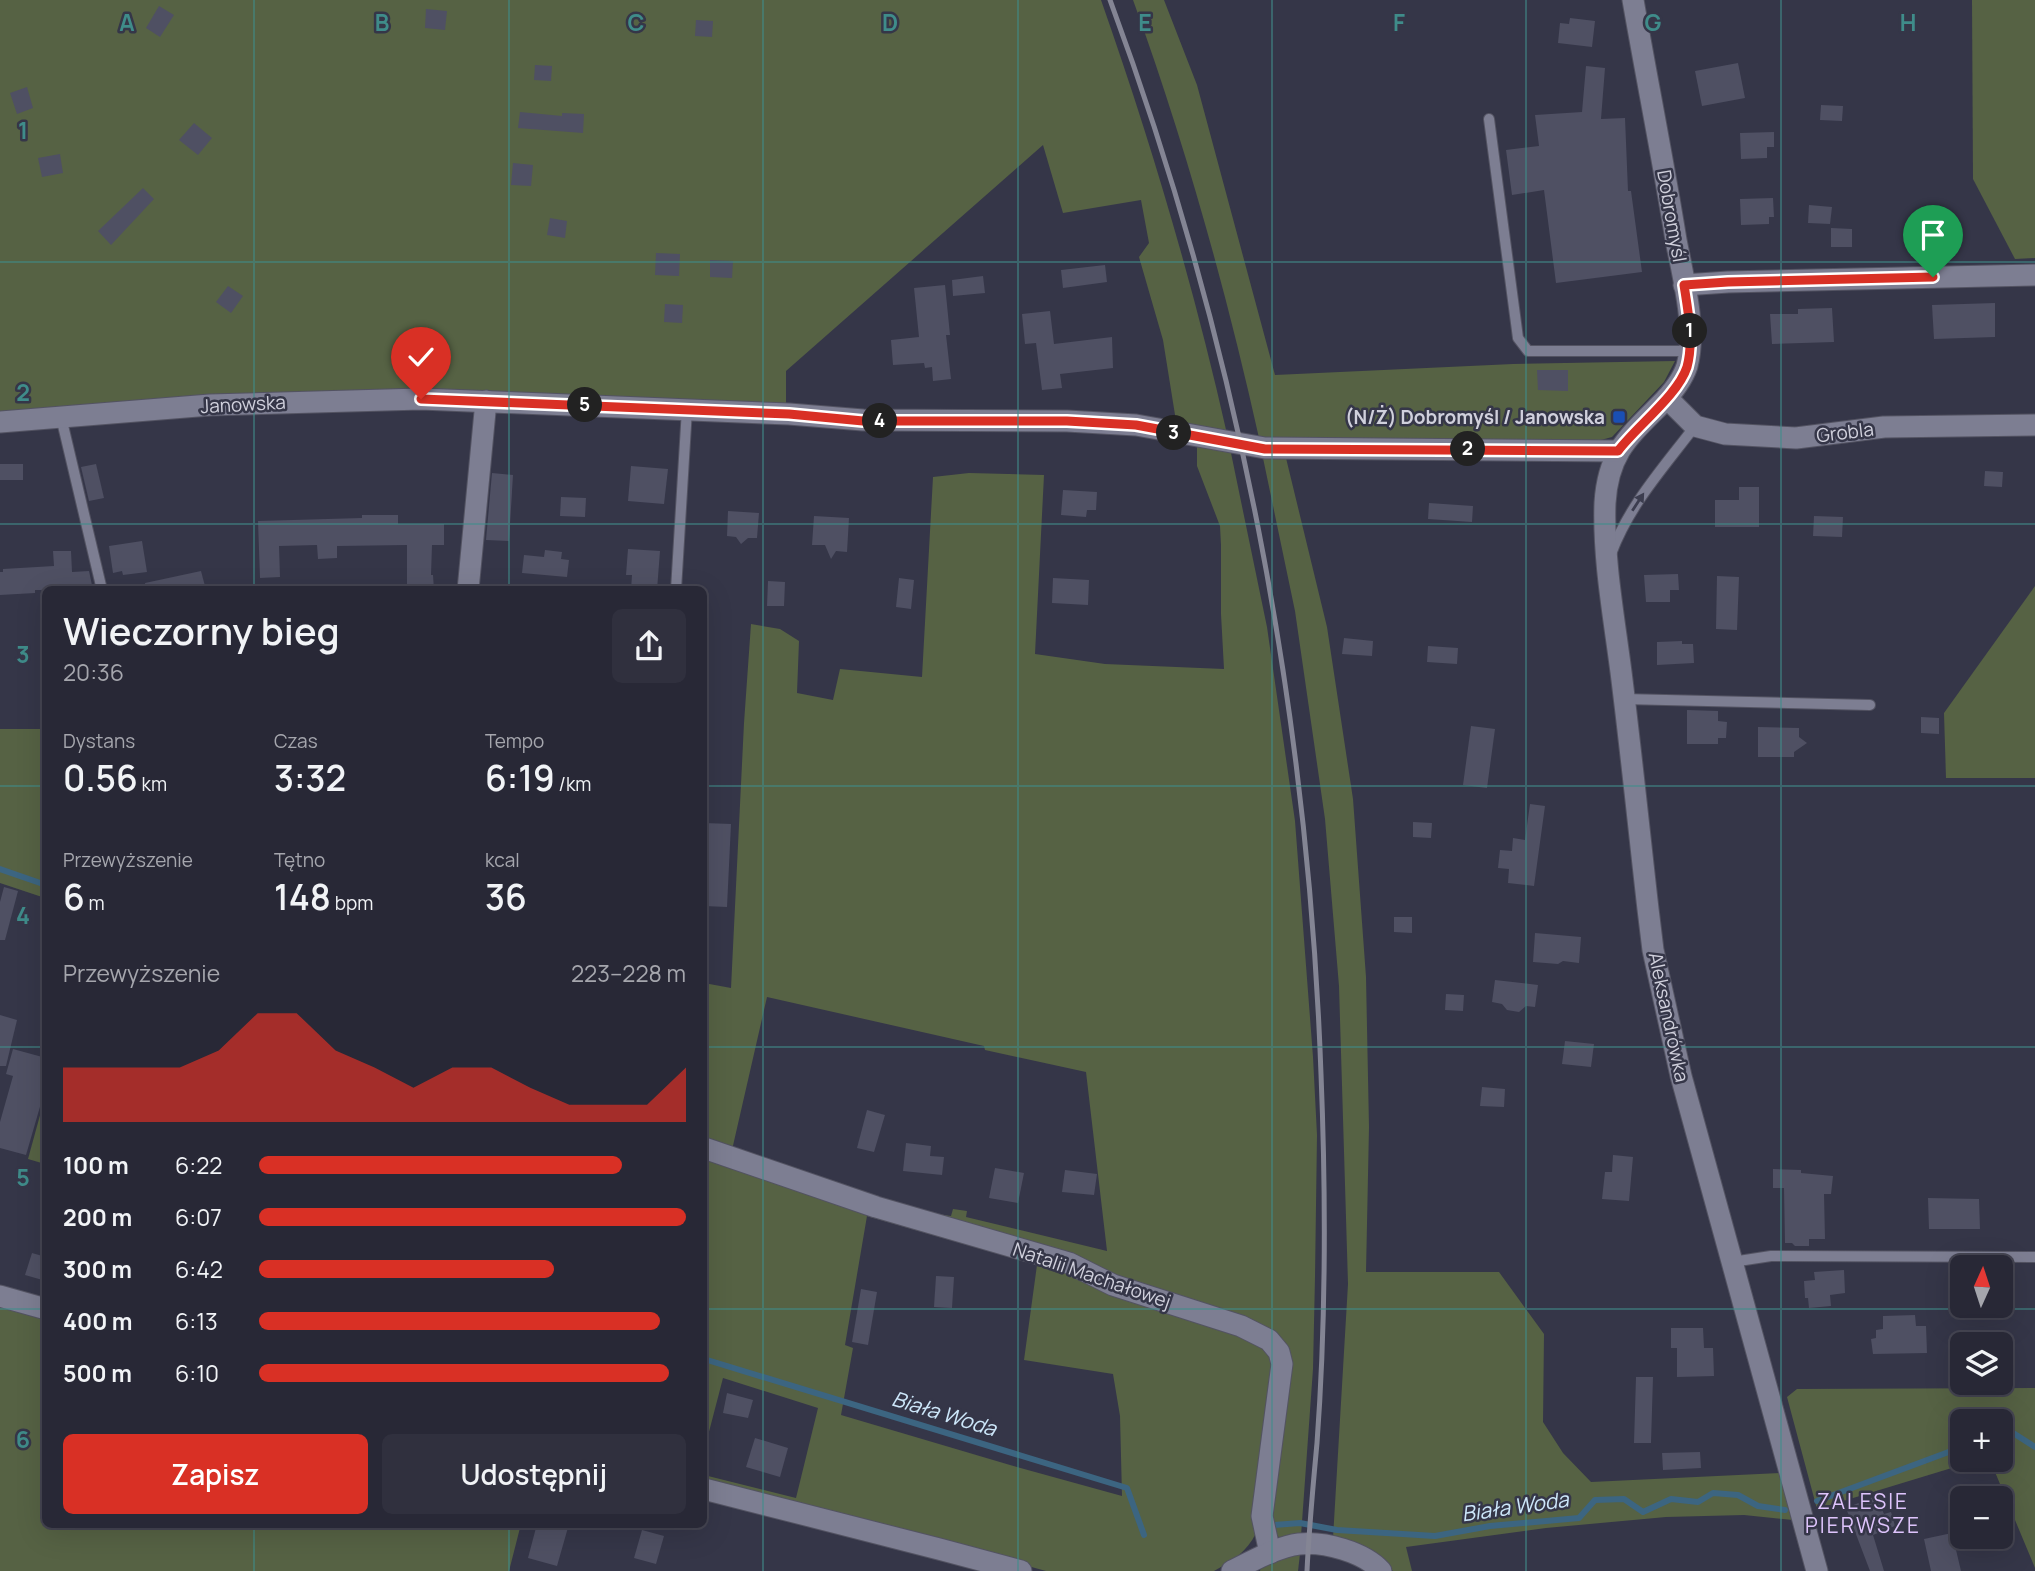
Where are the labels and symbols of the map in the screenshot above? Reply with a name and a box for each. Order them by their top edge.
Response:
text: A [119,6,135,38]
text: B [375,6,389,38]
text: C [628,6,645,38]
text: D [882,6,898,38]
text: E [1138,6,1152,38]
text: F [1393,6,1405,38]
text: G [1645,6,1662,38]
text: H [1900,6,1916,38]
text: 1 [18,114,28,146]
street label: Dobromyśl [1651,168,1693,264]
pin [1903,205,1963,277]
pin: 1 [1672,314,1708,348]
pin [391,327,451,399]
text: 2 [16,376,30,408]
pin: 5 [568,388,602,422]
street label: Janowska [200,389,286,419]
pin: 4 [862,404,898,438]
place label: (N/Ż) Dobromyśl / Janowska [1345,404,1605,430]
marker: (N/Ż) Dobromyśl / Janowska [1611,409,1627,425]
pin: 3 [1156,416,1192,450]
street label: Grobla [1815,416,1875,448]
pin: 2 [1450,432,1486,466]
one-way arrow [1631,492,1644,512]
text: 3 [16,638,30,670]
text: 4 [16,899,30,931]
street label: Aleksandrówka [1643,950,1695,1084]
text: 5 [16,1161,30,1193]
street label: Natalii Machałowej [1010,1236,1174,1314]
north arrow [1950,1255,2012,1318]
water label: Biała Woda [889,1384,1001,1443]
text: 6 [16,1423,30,1455]
water label: Biała Woda [1460,1484,1571,1527]
district label: ZALESIE PIERWSZE [1805,1487,1921,1539]

